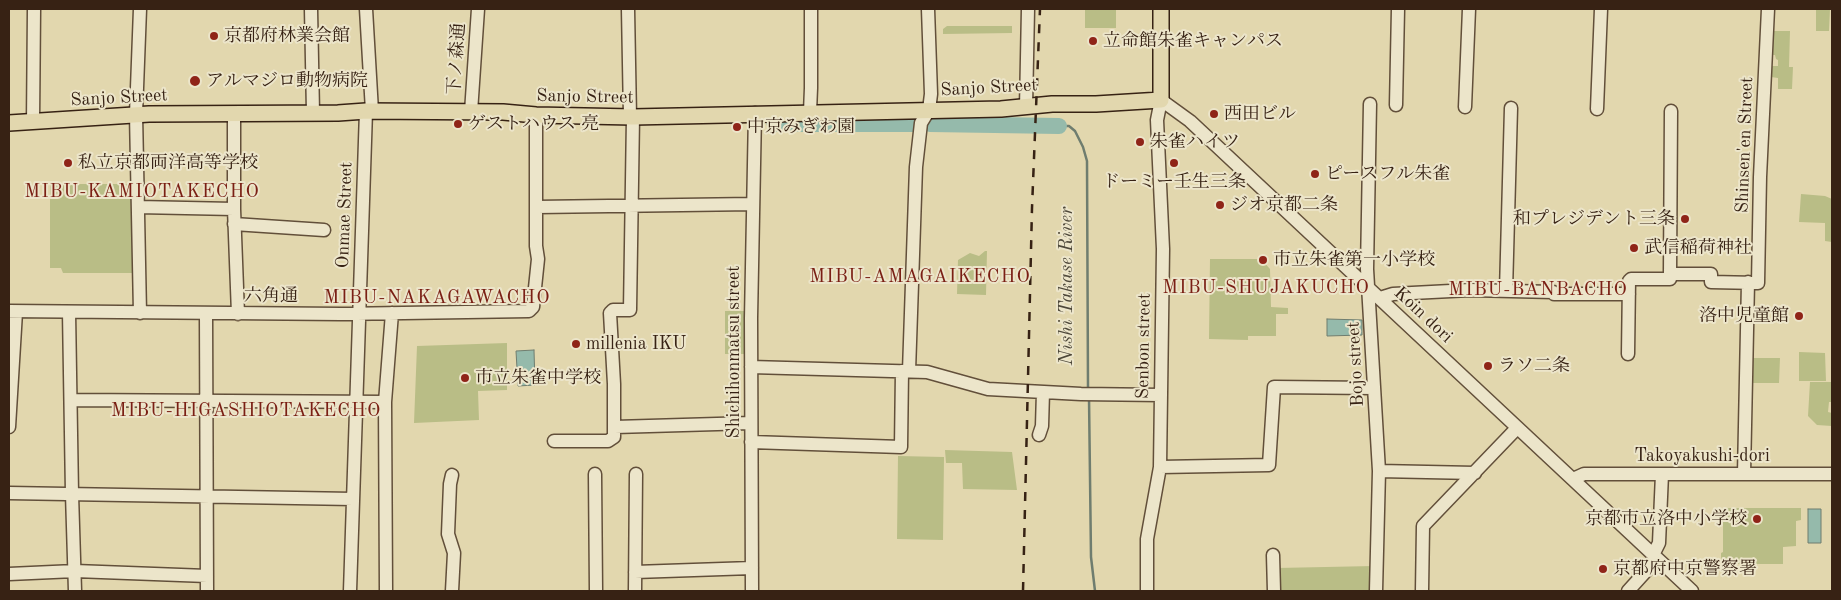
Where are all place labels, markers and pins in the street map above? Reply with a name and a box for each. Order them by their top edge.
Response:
place label: 京都府林業会館 [224,25,350,47]
marker: 京都府林業会館 [208,30,220,42]
place label: 立命館朱雀キャンパス [1103,30,1283,52]
marker: 立命館朱雀キャンパス [1087,35,1099,47]
place label: アルマジロ動物病院 [206,70,368,92]
marker: アルマジロ動物病院 [188,74,202,88]
place label: 西田ビル [1224,103,1296,125]
marker: 西田ビル [1208,108,1220,120]
place label: ゲストハウス 亮 [468,113,599,135]
place label: 中京みぎわ園 [747,116,855,138]
marker: ゲストハウス 亮 [452,118,464,130]
marker: 中京みぎわ園 [731,121,743,133]
place label: 朱雀ハイツ [1150,131,1240,153]
marker: 朱雀ハイツ [1134,136,1146,148]
place label: 私立京都両洋高等学校 [78,152,258,174]
marker: 私立京都両洋高等学校 [62,157,74,169]
marker: ドーミー壬生三条 [1168,157,1180,169]
place label: ピースフル朱雀 [1325,163,1450,185]
marker: ピースフル朱雀 [1309,168,1321,180]
place label: ドーミー壬生三条 [1102,171,1246,193]
place label: ジオ京都二条 [1230,194,1338,216]
marker: ジオ京都二条 [1214,199,1226,211]
place label: 和プレジデント三条 [1513,208,1675,230]
marker: 和プレジデント三条 [1679,213,1691,225]
place label: 武信稲荷神社 [1644,237,1752,259]
marker: 武信稲荷神社 [1628,242,1640,254]
place label: 市立朱雀第一小学校 [1273,249,1435,271]
marker: 市立朱雀第一小学校 [1257,254,1269,266]
place label: 洛中児童館 [1699,305,1789,327]
marker: 洛中児童館 [1793,310,1805,322]
place label: millenia IKU [586,333,686,355]
marker: millenia IKU [570,338,582,350]
place label: ラソ二条 [1498,355,1570,377]
marker: ラソ二条 [1482,360,1494,372]
place label: 市立朱雀中学校 [475,367,601,389]
marker: 市立朱雀中学校 [459,372,471,384]
place label: 京都市立洛中小学校 [1585,508,1747,530]
marker: 京都市立洛中小学校 [1751,513,1763,525]
place label: 京都府中京警察署 [1613,558,1757,580]
marker: 京都府中京警察署 [1597,563,1609,575]

